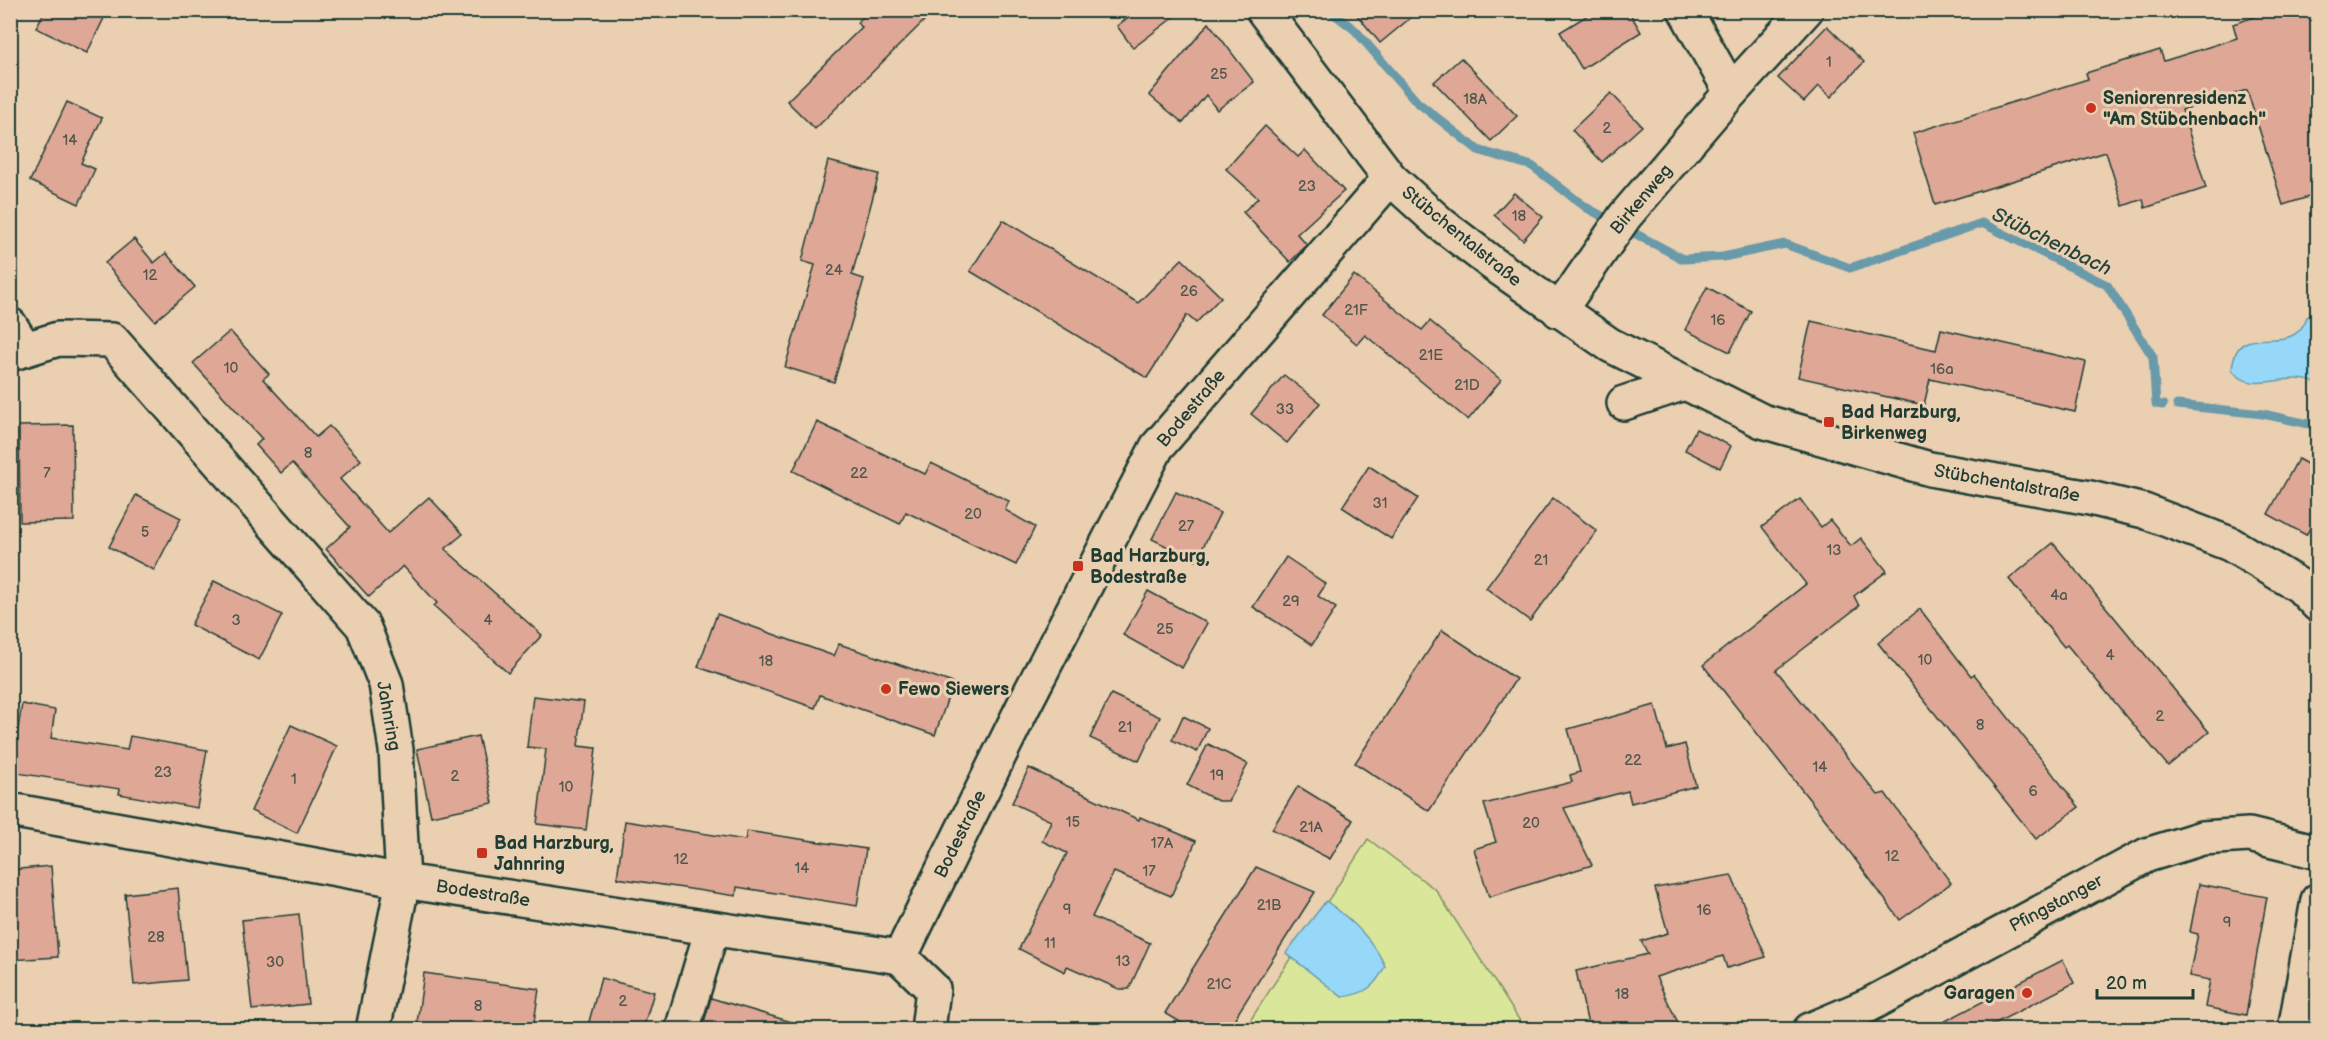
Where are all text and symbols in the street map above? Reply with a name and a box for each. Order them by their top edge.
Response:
house number: 1 [1826,53,1832,72]
house number: 25 [1210,65,1228,84]
place label: Seniorenresidenz "Am Stübchenbach" [2103,88,2266,130]
house number: 18A [1463,90,1488,109]
marker: Seniorenresidenz "Am Stübchenbach" [2084,101,2098,115]
house number: 2 [1603,119,1612,138]
house number: 14 [63,131,77,150]
street label: Birkenweg [1606,160,1677,239]
house number: 23 [1298,177,1316,196]
street label: Stübchentalstraße [1398,182,1526,291]
water label: Stübchenbach [1988,203,2115,281]
house number: 18 [1512,207,1527,226]
house number: 24 [825,261,843,280]
house number: 12 [143,266,157,285]
house number: 26 [1180,282,1198,301]
house number: 21F [1344,301,1368,320]
house number: 16 [1711,311,1725,330]
house number: 21E [1419,346,1443,365]
house number: 10 [224,359,238,378]
house number: 16a [1930,360,1954,379]
street label: Bodestraße [1153,365,1230,451]
house number: 21D [1454,376,1480,395]
house number: 33 [1276,400,1294,419]
place label: Bad Harzburg, Birkenweg [1841,402,1961,444]
marker: Bad Harzburg, Birkenweg [1822,415,1836,429]
house number: 8 [304,444,313,463]
street label: Stübchentalstraße [1932,460,2082,507]
house number: 7 [43,464,51,483]
house number: 22 [850,464,868,483]
house number: 31 [1372,494,1388,513]
house number: 20 [964,505,982,524]
house number: 27 [1178,517,1195,536]
house number: 5 [141,523,149,542]
house number: 13 [1826,541,1842,560]
place label: Bad Harzburg, Bodestraße [1090,546,1210,588]
house number: 21 [1534,551,1548,570]
marker: Bad Harzburg, Bodestraße [1071,559,1085,573]
house number: 4a [2050,586,2068,605]
house number: 29 [1282,592,1300,611]
house number: 3 [231,611,241,630]
house number: 4 [483,611,493,630]
house number: 25 [1156,620,1174,639]
house number: 4 [2105,646,2115,665]
house number: 10 [1918,651,1932,670]
house number: 18 [759,652,774,671]
place label: Fewo Siewers [898,679,1009,700]
street label: Jahnring [372,680,405,753]
marker: Fewo Siewers [879,682,893,696]
house number: 2 [2156,707,2165,726]
house number: 8 [1976,716,1985,735]
house number: 21 [1118,718,1132,737]
house number: 22 [1624,751,1642,770]
house number: 14 [1813,758,1827,777]
house number: 23 [154,763,172,782]
house number: 19 [1210,766,1224,785]
house number: 2 [451,767,460,786]
house number: 1 [291,770,297,789]
house number: 10 [559,778,573,797]
house number: 6 [2028,782,2038,801]
street label: Bodestraße [930,787,991,882]
house number: 15 [1066,813,1080,832]
house number: 20 [1522,814,1540,833]
house number: 21A [1299,818,1324,837]
place label: Bad Harzburg, Jahnring [494,833,614,875]
house number: 17A [1151,834,1174,853]
marker: Bad Harzburg, Jahnring [475,846,489,860]
house number: 12 [1885,847,1899,866]
house number: 12 [674,850,688,869]
house number: 14 [795,859,809,878]
house number: 17 [1142,862,1156,881]
street label: Pfingstanger [2006,870,2107,937]
street label: Bodestraße [434,876,532,911]
house number: 21B [1257,896,1281,915]
house number: 9 [1063,900,1071,919]
house number: 16 [1697,901,1711,920]
house number: 9 [2223,913,2231,932]
house number: 28 [147,928,165,947]
house number: 11 [1044,934,1056,953]
house number: 13 [1115,952,1131,971]
house number: 30 [266,953,284,972]
scale bar [2097,962,2193,1000]
text: 20 m [2106,973,2147,994]
house number: 21C [1206,975,1232,994]
place label: Garagen [1944,983,2015,1004]
house number: 18 [1615,985,1630,1004]
marker: Garagen [2020,986,2034,1000]
house number: 2 [619,992,628,1011]
house number: 8 [474,997,483,1016]

